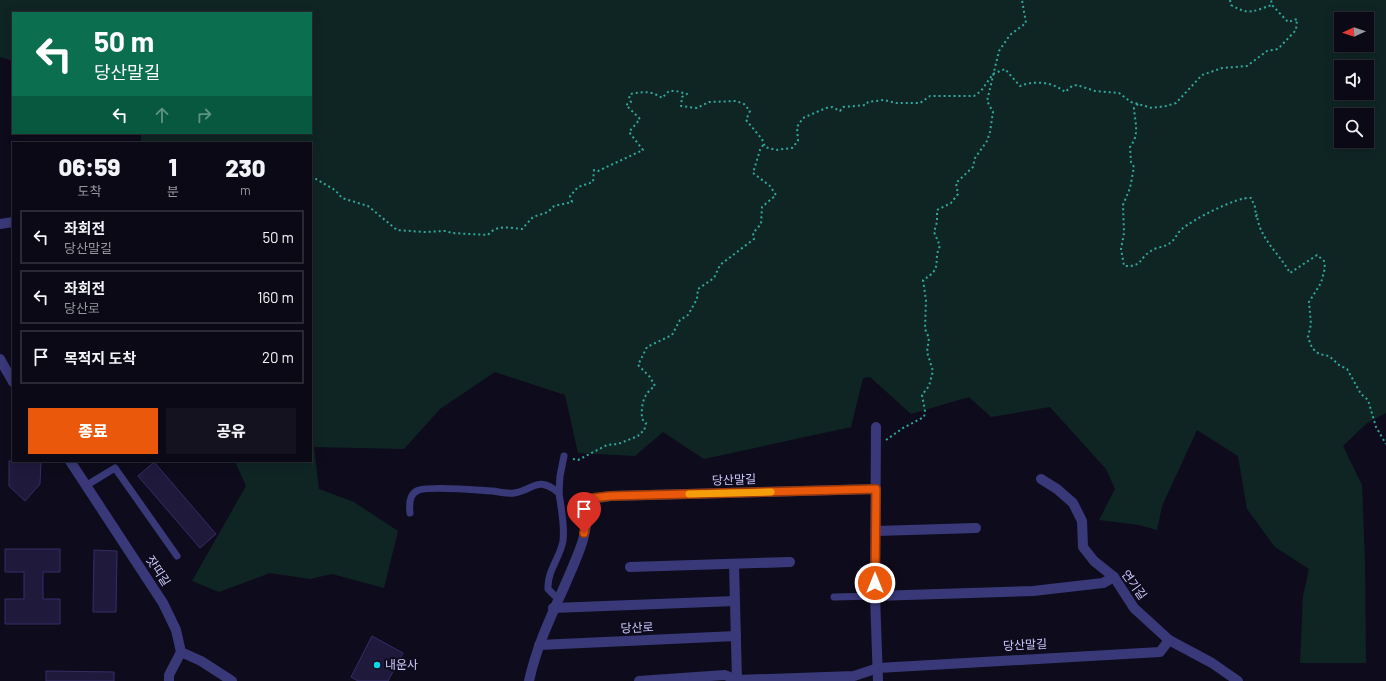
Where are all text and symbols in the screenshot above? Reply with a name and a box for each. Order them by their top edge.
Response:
north arrow [1334,12,1374,52]
map controls [1334,12,1374,148]
text: 50 m [94,24,154,58]
icon: left [28,28,80,80]
button: sound [1334,60,1374,100]
text: 당산말길 [94,61,160,83]
icon: left [109,104,131,126]
icon: ahead [151,104,173,126]
icon: right [193,104,215,126]
button: search [1334,108,1374,148]
text: 06:59 [59,152,120,181]
text: 1 [169,152,177,181]
text: 230 [225,153,265,182]
text: m [240,182,251,198]
text: 도착 [77,183,101,199]
text: 분 [167,183,179,199]
text: 좌회전 [64,219,105,237]
icon: left [30,226,52,248]
text: 50 m [262,228,294,246]
text: 당산말길 [64,240,112,256]
text: 좌회전 [64,279,105,297]
icon: left [30,286,52,308]
text: 160 m [257,288,294,306]
text: 당산로 [64,300,100,316]
icon: arrive [30,346,52,368]
text: 20 m [262,348,294,366]
text: 목적지 도착 [64,349,136,367]
button: 종료 [28,408,158,454]
button: 공유 [166,408,296,454]
street label: 당산말길 [712,471,756,487]
pin [567,492,601,533]
icon: arrive [573,498,595,520]
street label: 잣띠길 [144,553,174,588]
position arrow [854,562,896,604]
street label: 연기길 [1119,567,1150,602]
street label: 당산로 [620,619,654,635]
street label: 당산말길 [1003,636,1047,652]
place label: 내운사 [385,657,418,671]
marker: 내운사 [372,660,382,670]

